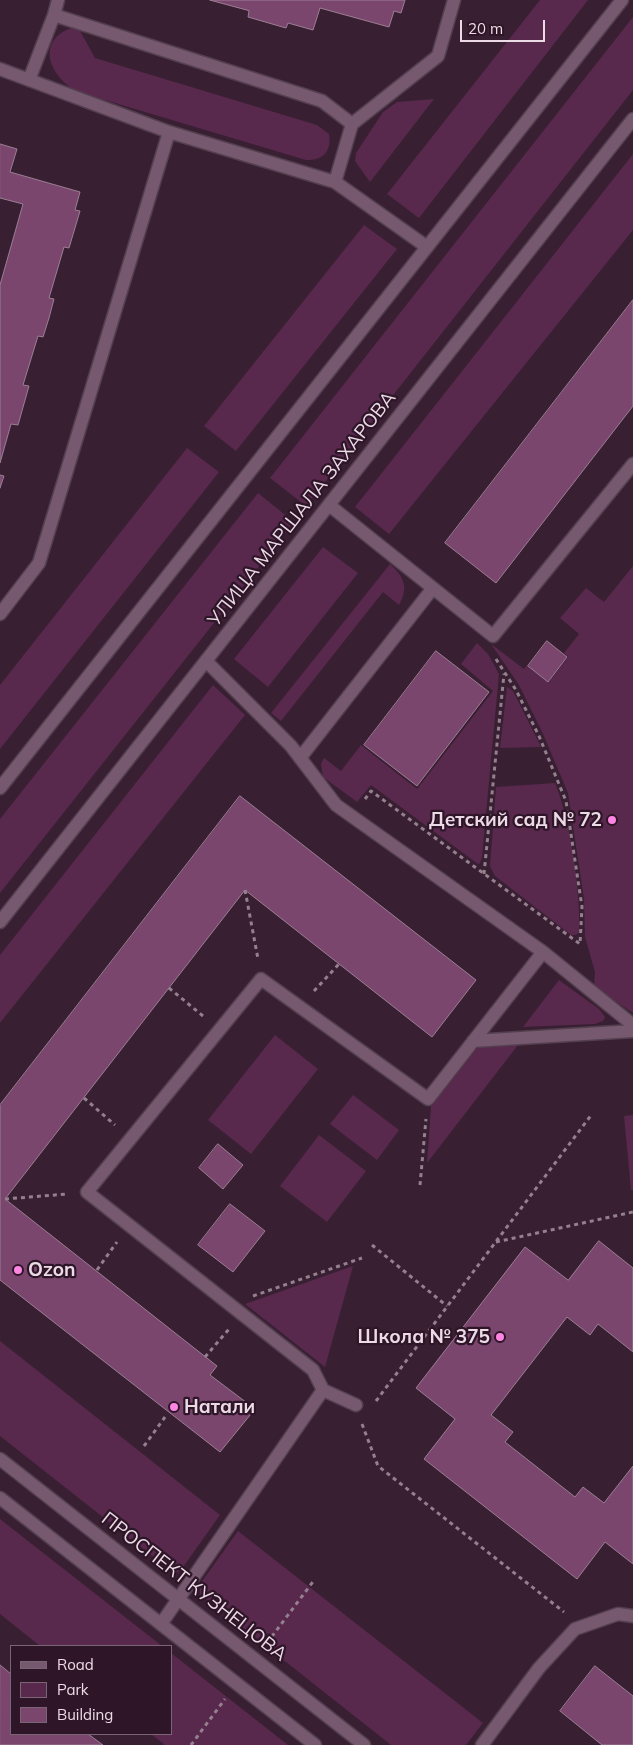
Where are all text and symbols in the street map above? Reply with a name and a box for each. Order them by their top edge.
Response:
scale bar [463,10,548,42]
text: 20 m [468,19,503,38]
street label: УЛИЦА МАРШАЛА ЗАХАРОВА [203,387,401,631]
place label: Детский сад № 72 [429,809,602,831]
marker: Детский сад № 72 [606,814,618,826]
place label: Ozon [28,1259,75,1281]
marker: Ozon [12,1264,24,1276]
place label: Школа № 375 [358,1326,490,1348]
marker: Школа № 375 [494,1331,506,1343]
place label: Натали [184,1396,255,1418]
marker: Натали [168,1401,180,1413]
street label: ПРОСПЕКТ КУЗНЕЦОВА [97,1508,291,1666]
legend [10,1645,172,1735]
text: Road [57,1655,94,1674]
text: Park [57,1680,89,1699]
text: Building [57,1705,113,1724]

